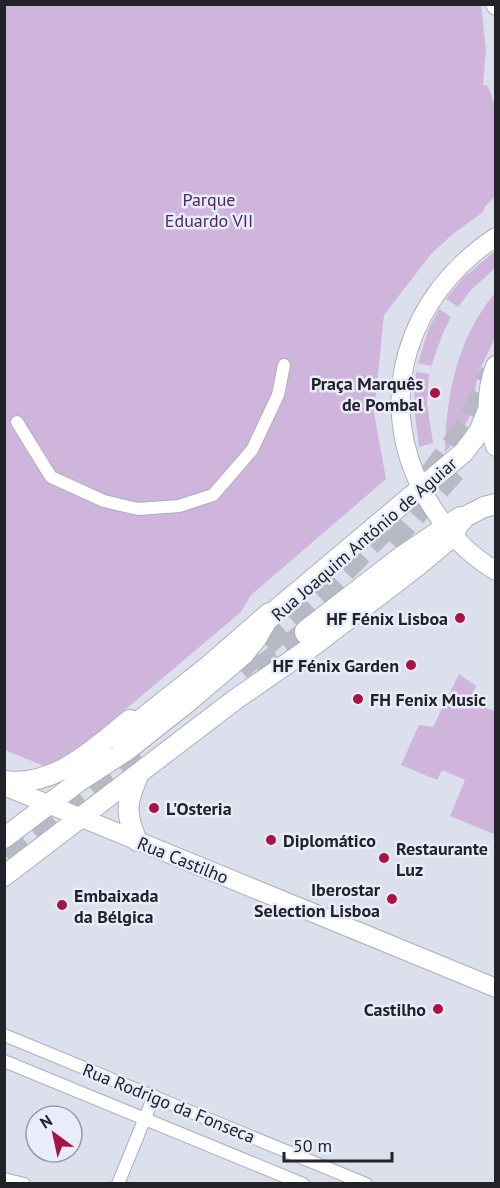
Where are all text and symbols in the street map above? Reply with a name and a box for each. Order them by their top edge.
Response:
park label: Parque Eduardo VII [165,188,253,232]
place label: Praça Marquês de Pombal [311,372,424,416]
marker: Praça Marquês de Pombal [428,386,442,400]
street label: Rua Joaquim António de Aguiar [266,452,462,626]
place label: HF Fénix Lisboa [326,607,448,630]
marker: HF Fénix Lisboa [453,611,467,625]
place label: HF Fénix Garden [273,654,399,677]
marker: HF Fénix Garden [404,658,418,672]
place label: FH Fenix Music [370,688,486,711]
marker: FH Fenix Music [351,692,365,706]
place label: L'Osteria [166,797,232,820]
marker: L'Osteria [147,801,161,815]
place label: Diplomático [283,829,376,852]
street label: Rua Castilho [134,831,232,889]
marker: Diplomático [264,833,278,847]
place label: Restaurante Luz [396,837,488,881]
marker: Restaurante Luz [377,851,391,865]
place label: Iberostar Selection Lisboa [254,878,381,922]
place label: Embaixada da Bélgica [74,884,158,928]
marker: Iberostar Selection Lisboa [385,892,399,906]
marker: Embaixada da Bélgica [55,898,69,912]
place label: Castilho [364,998,426,1021]
marker: Castilho [431,1002,445,1016]
street label: Rua Rodrigo da Fonseca [79,1058,259,1148]
north arrow [24,1104,84,1164]
text: N [36,1110,56,1133]
scale bar [284,1125,392,1163]
text: 50 m [293,1134,332,1157]

